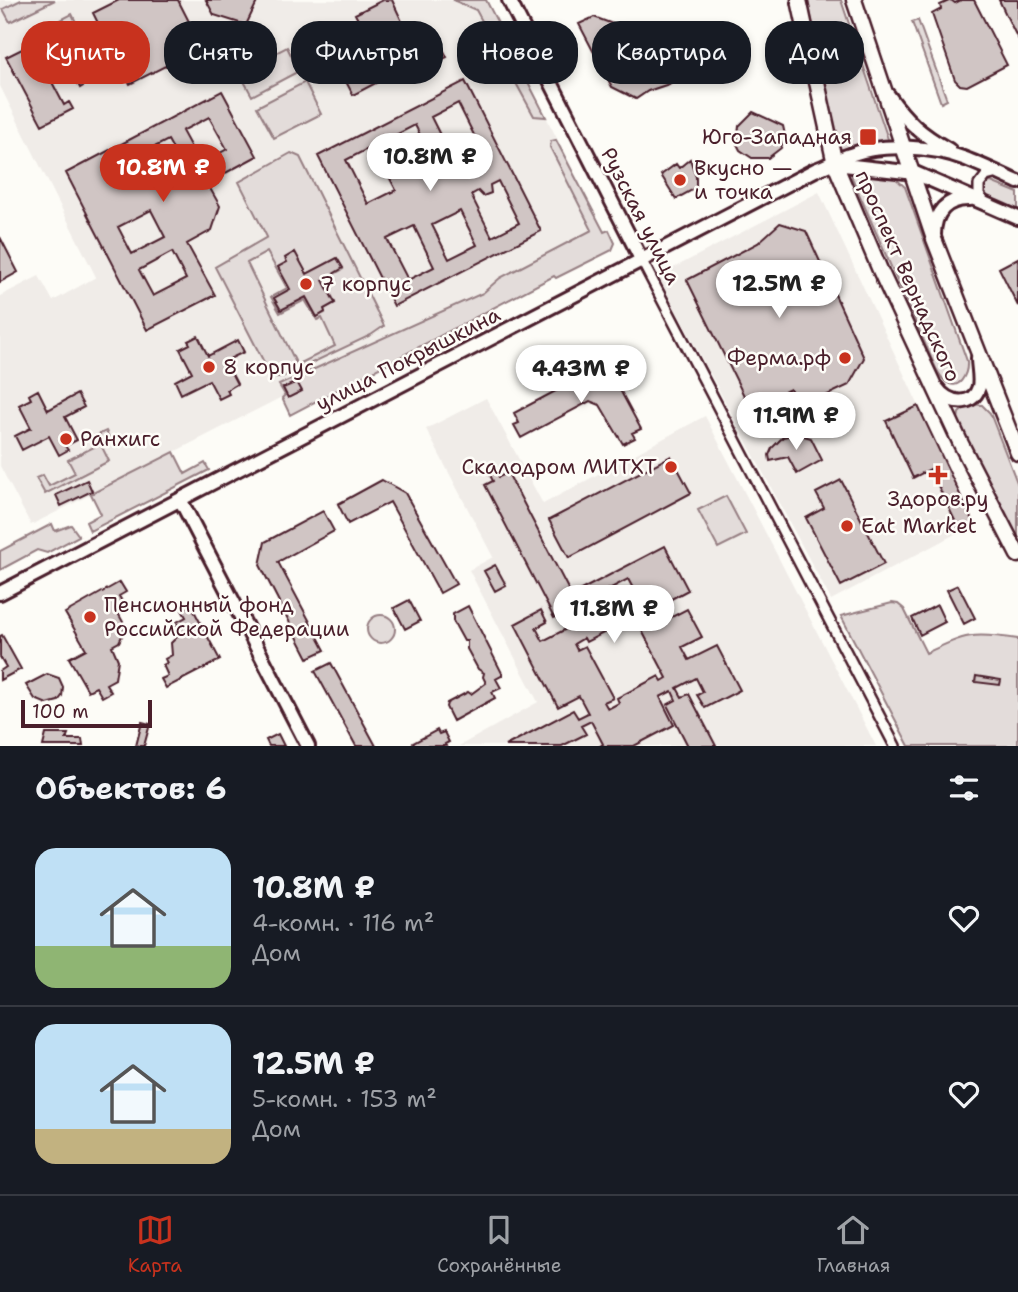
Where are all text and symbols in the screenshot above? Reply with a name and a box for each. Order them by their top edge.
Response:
chip: Купить [21,21,150,84]
chip: Снять [164,21,277,84]
chip: Фильтры [291,21,443,84]
chip: Новое [457,21,578,84]
chip: Квартира [592,21,751,84]
chip: Дом [765,21,864,84]
place label: Юго-Западная [702,123,852,151]
marker: Юго-Западная [858,127,878,147]
pin: 10.8M ₽ [365,134,495,193]
text: 10.8M ₽ [383,141,477,171]
street label: Рузская улица [594,143,688,289]
pin: 10.8M ₽ [98,144,228,204]
text: 10.8M ₽ [116,152,210,182]
place label: Вкусно — и точка [694,154,793,206]
street label: проспект Вернадского [849,166,967,386]
marker: Вкусно — и точка [672,172,688,188]
pin: 12.5M ₽ [714,260,844,320]
text: 12.5M ₽ [732,268,826,298]
place label: 7 корпус [320,270,412,298]
marker: 7 корпус [298,276,314,292]
street label: улица Покрышкина [311,300,505,418]
place label: Ферма.рф [727,344,831,372]
pin: 4.43M ₽ [516,346,646,405]
marker: Ферма.рф [837,350,853,366]
place label: 8 корпус [223,353,315,381]
text: 4.43M ₽ [532,353,630,383]
marker: 8 корпус [201,359,217,375]
pin: 11.9M ₽ [731,392,861,452]
text: 11.9M ₽ [753,400,839,430]
place label: Ранхигс [80,425,160,453]
marker: Ранхигс [58,431,74,447]
place label: Скалодром МИТХТ [462,453,657,481]
marker: Скалодром МИТХТ [663,459,679,475]
marker: Здоров.ру [930,467,946,483]
place label: Здоров.ру [888,485,988,513]
place label: Eat Market [861,512,977,540]
marker: Eat Market [839,518,855,534]
pin: 11.8M ₽ [549,586,679,645]
place label: Пенсионный фонд Российской Федерации [104,591,350,643]
text: 11.8M ₽ [569,593,659,623]
marker: Пенсионный фонд Российской Федерации [82,609,98,625]
scale bar [21,697,152,729]
text: 100 m [32,699,89,724]
text: Объектов: 6 [35,768,227,809]
icon: filters [945,769,983,807]
text: 10.8M ₽ [252,867,375,908]
icon: home [91,876,175,960]
icon: heart [945,899,983,937]
text: 4-комн. · 116 m² [252,908,434,938]
text: Дом [252,938,301,968]
text: 12.5M ₽ [252,1043,375,1084]
icon: home [91,1052,175,1136]
icon: heart [945,1075,983,1113]
text: 5-комн. · 153 m² [252,1084,437,1114]
text: Дом [252,1114,301,1144]
tab: Карта [128,1211,182,1278]
tab: Сохранённые [437,1211,561,1278]
tab: Главная [817,1211,890,1278]

